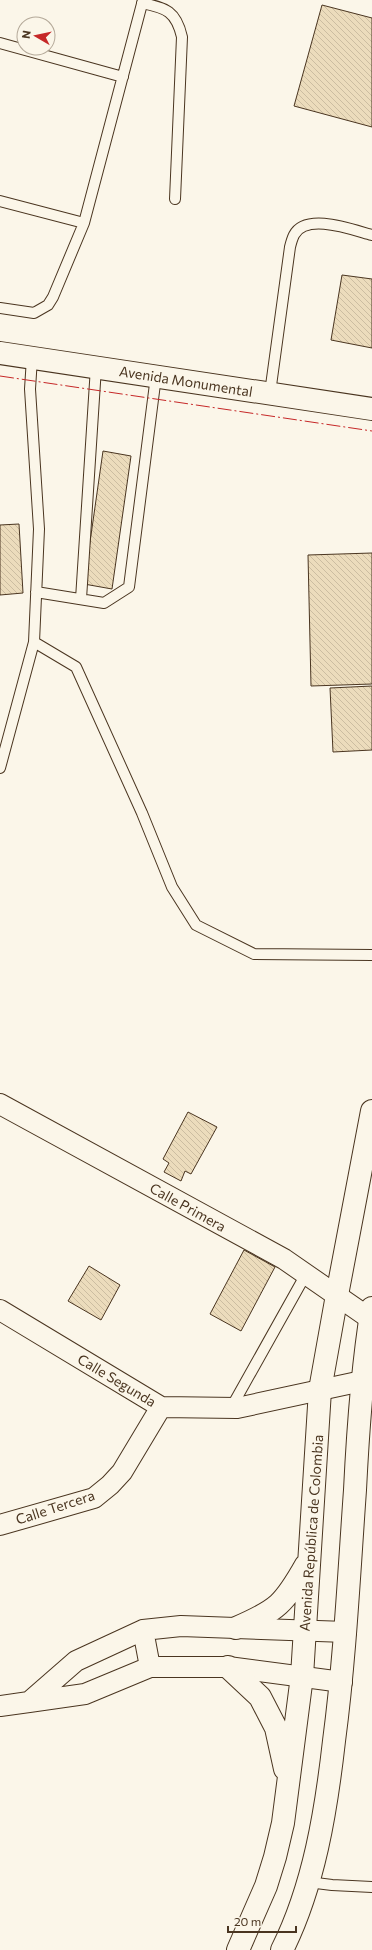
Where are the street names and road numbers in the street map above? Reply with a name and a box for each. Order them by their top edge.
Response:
street label: Avenida Monumental [118,362,254,400]
street label: Calle Primera [147,1179,229,1235]
street label: Calle Segunda [75,1350,159,1410]
street label: Avenida República de Colombia [296,1434,326,1632]
street label: Calle Tercera [13,1486,97,1528]

